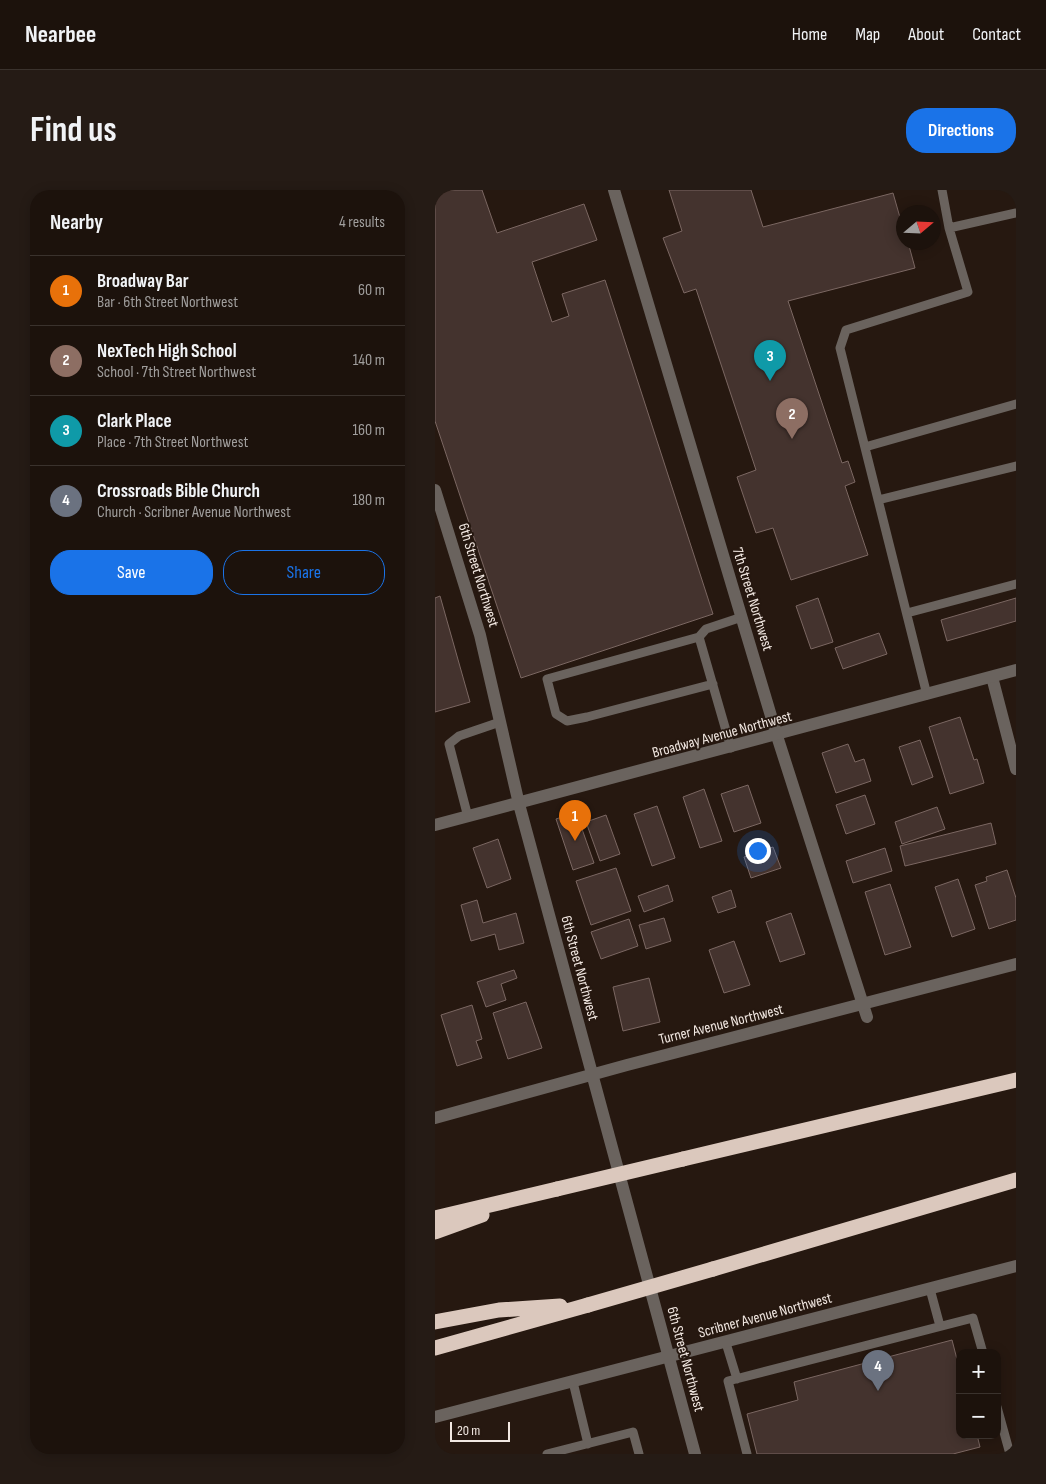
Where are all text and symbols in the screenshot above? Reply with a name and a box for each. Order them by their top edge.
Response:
text: Nearbee [25,20,96,49]
text: Home [792,24,827,45]
text: Map [855,24,880,45]
text: About [908,24,944,45]
text: Contact [972,24,1021,45]
button: Directions [906,108,1016,153]
text: Find us [30,109,117,152]
north arrow [896,205,941,250]
text: Nearby [50,210,103,235]
text: 4 results [339,213,385,232]
text: Broadway Bar [97,270,189,293]
text: 1 [63,281,69,300]
text: 60 m [358,281,385,300]
text: Bar · 6th Street Northwest [97,293,238,312]
text: NexTech High School [97,340,237,363]
pin: 3 [754,340,786,381]
text: 2 [62,351,70,370]
text: 140 m [353,351,385,370]
text: School · 7th Street Northwest [97,363,256,382]
pin: 2 [776,398,808,439]
text: Clark Place [97,410,172,433]
text: 3 [62,421,70,440]
text: 160 m [352,421,385,440]
text: Place · 7th Street Northwest [97,433,248,452]
text: Crossroads Bible Church [97,480,260,503]
text: 4 [62,491,70,510]
text: 180 m [352,491,385,510]
text: Church · Scribner Avenue Northwest [97,503,291,522]
street label: 6th Street Northwest [454,521,503,630]
street label: 7th Street Northwest [728,545,777,654]
button: Save [50,550,213,595]
button: Share [223,550,385,595]
street label: Broadway Avenue Northwest [650,707,794,762]
pin: 1 [559,800,591,841]
your location [745,838,771,864]
street label: 6th Street Northwest [556,914,603,1023]
street label: Turner Avenue Northwest [657,1000,786,1049]
street label: Scribner Avenue Northwest [696,1288,834,1342]
street label: 6th Street Northwest [662,1305,709,1414]
map controls [956,1349,1001,1439]
button: + [956,1349,1001,1394]
pin: 4 [862,1350,894,1391]
button: − [956,1394,1001,1439]
scale bar [450,1419,510,1442]
text: 20 m [457,1422,480,1439]

